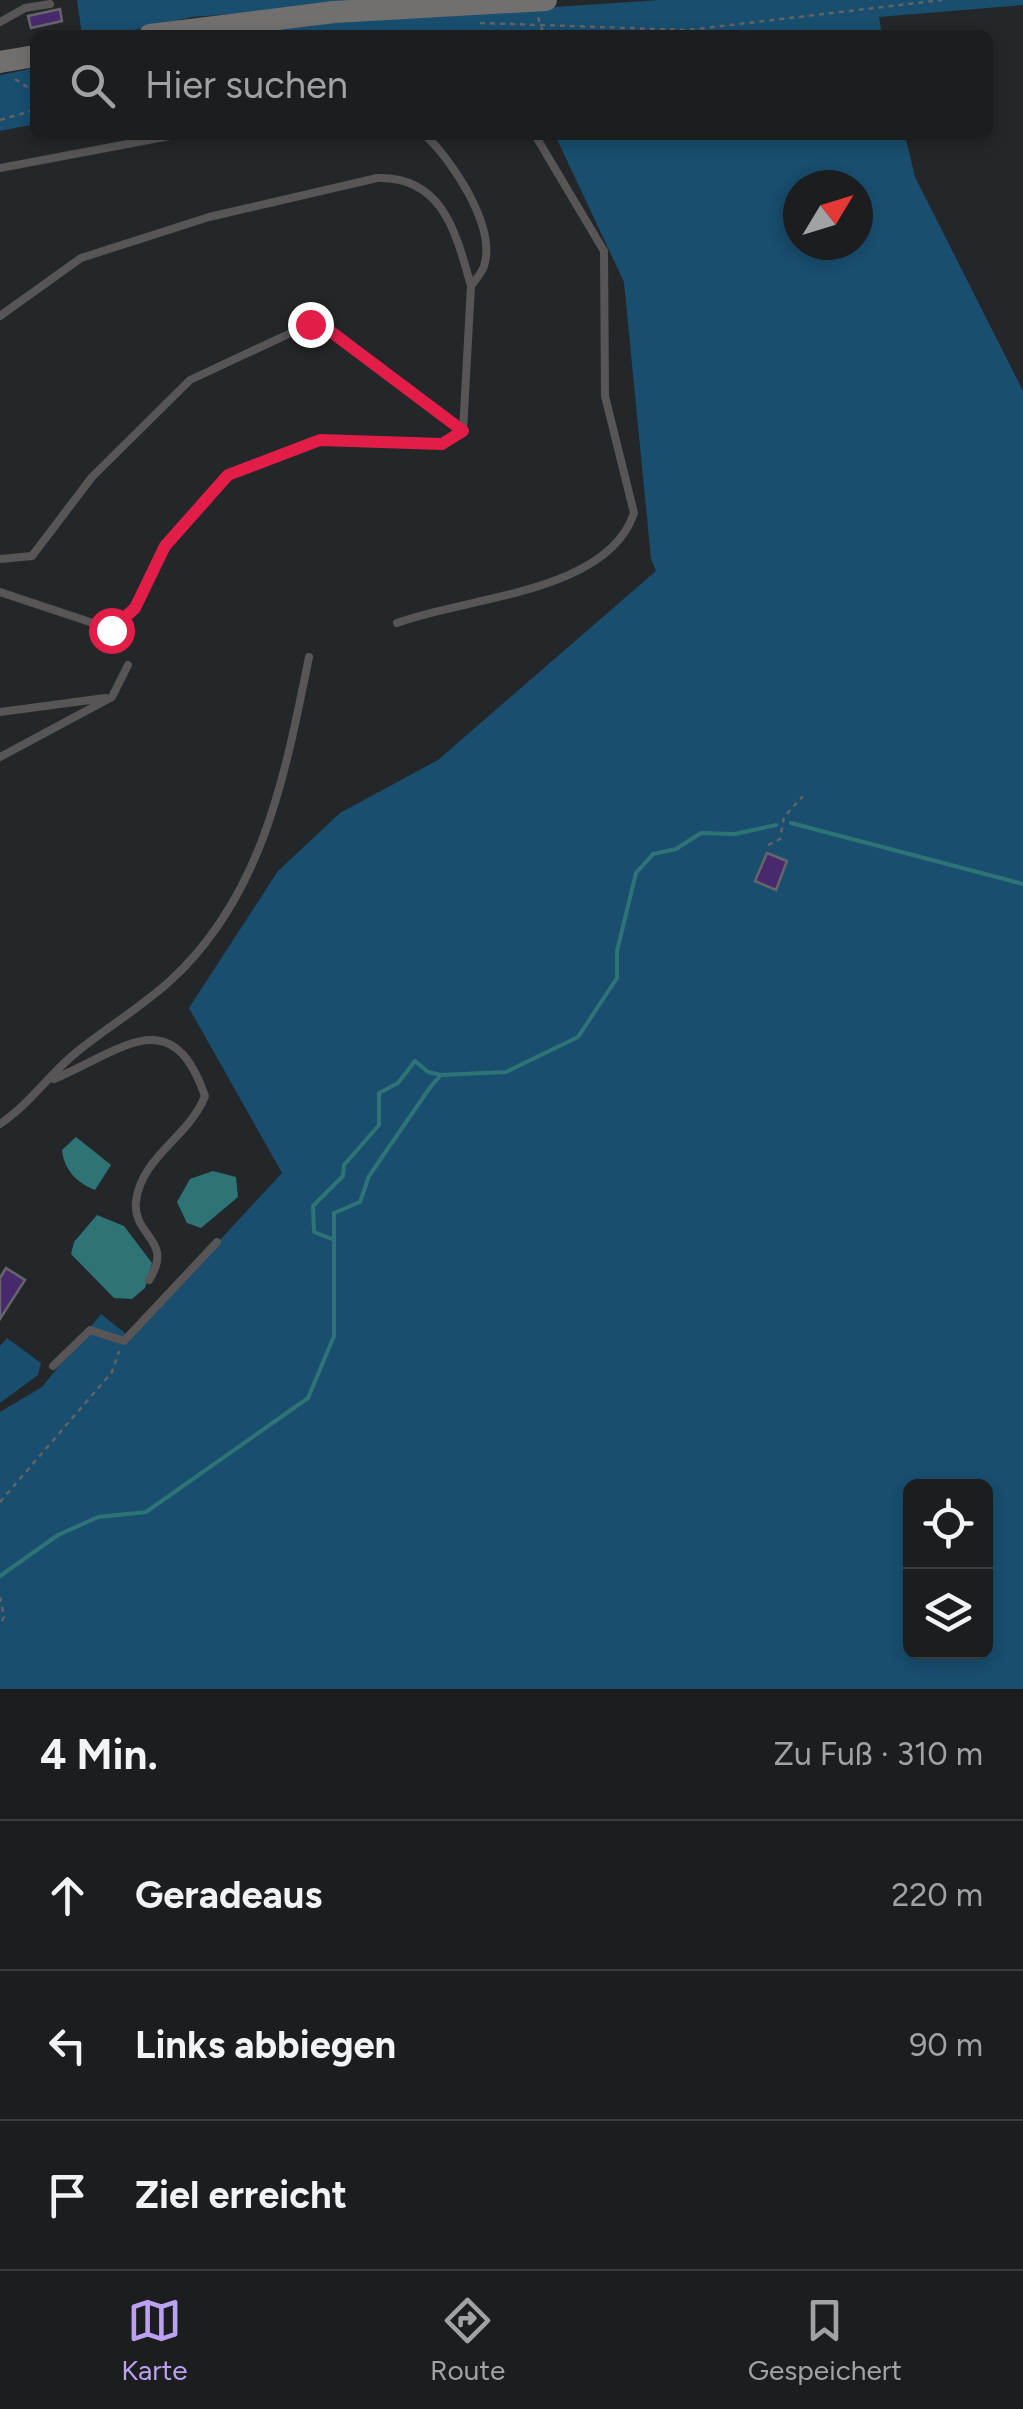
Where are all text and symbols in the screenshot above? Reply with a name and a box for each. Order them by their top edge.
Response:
search box [30,30,993,140]
icon: search [65,58,120,113]
text: Hier suchen [145,62,348,108]
north arrow [783,170,873,260]
route end [288,302,334,348]
route start [89,608,135,654]
map controls [903,1479,993,1659]
button: locate [903,1479,993,1569]
button: layers [903,1569,993,1659]
text: 4 Min. [40,1729,158,1780]
text: Zu Fuß · 310 m [774,1735,983,1773]
icon: ahead [40,1868,95,1923]
text: Geradeaus [135,1872,322,1918]
text: 220 m [892,1876,983,1914]
icon: left [40,2018,95,2073]
text: Links abbiegen [135,2022,396,2068]
text: 90 m [909,2026,983,2064]
icon: arrive [40,2168,95,2223]
text: Ziel erreicht [135,2172,347,2218]
tab: Karte [121,2293,188,2387]
tab: Route [430,2293,505,2387]
tab: Gespeichert [748,2293,902,2387]

